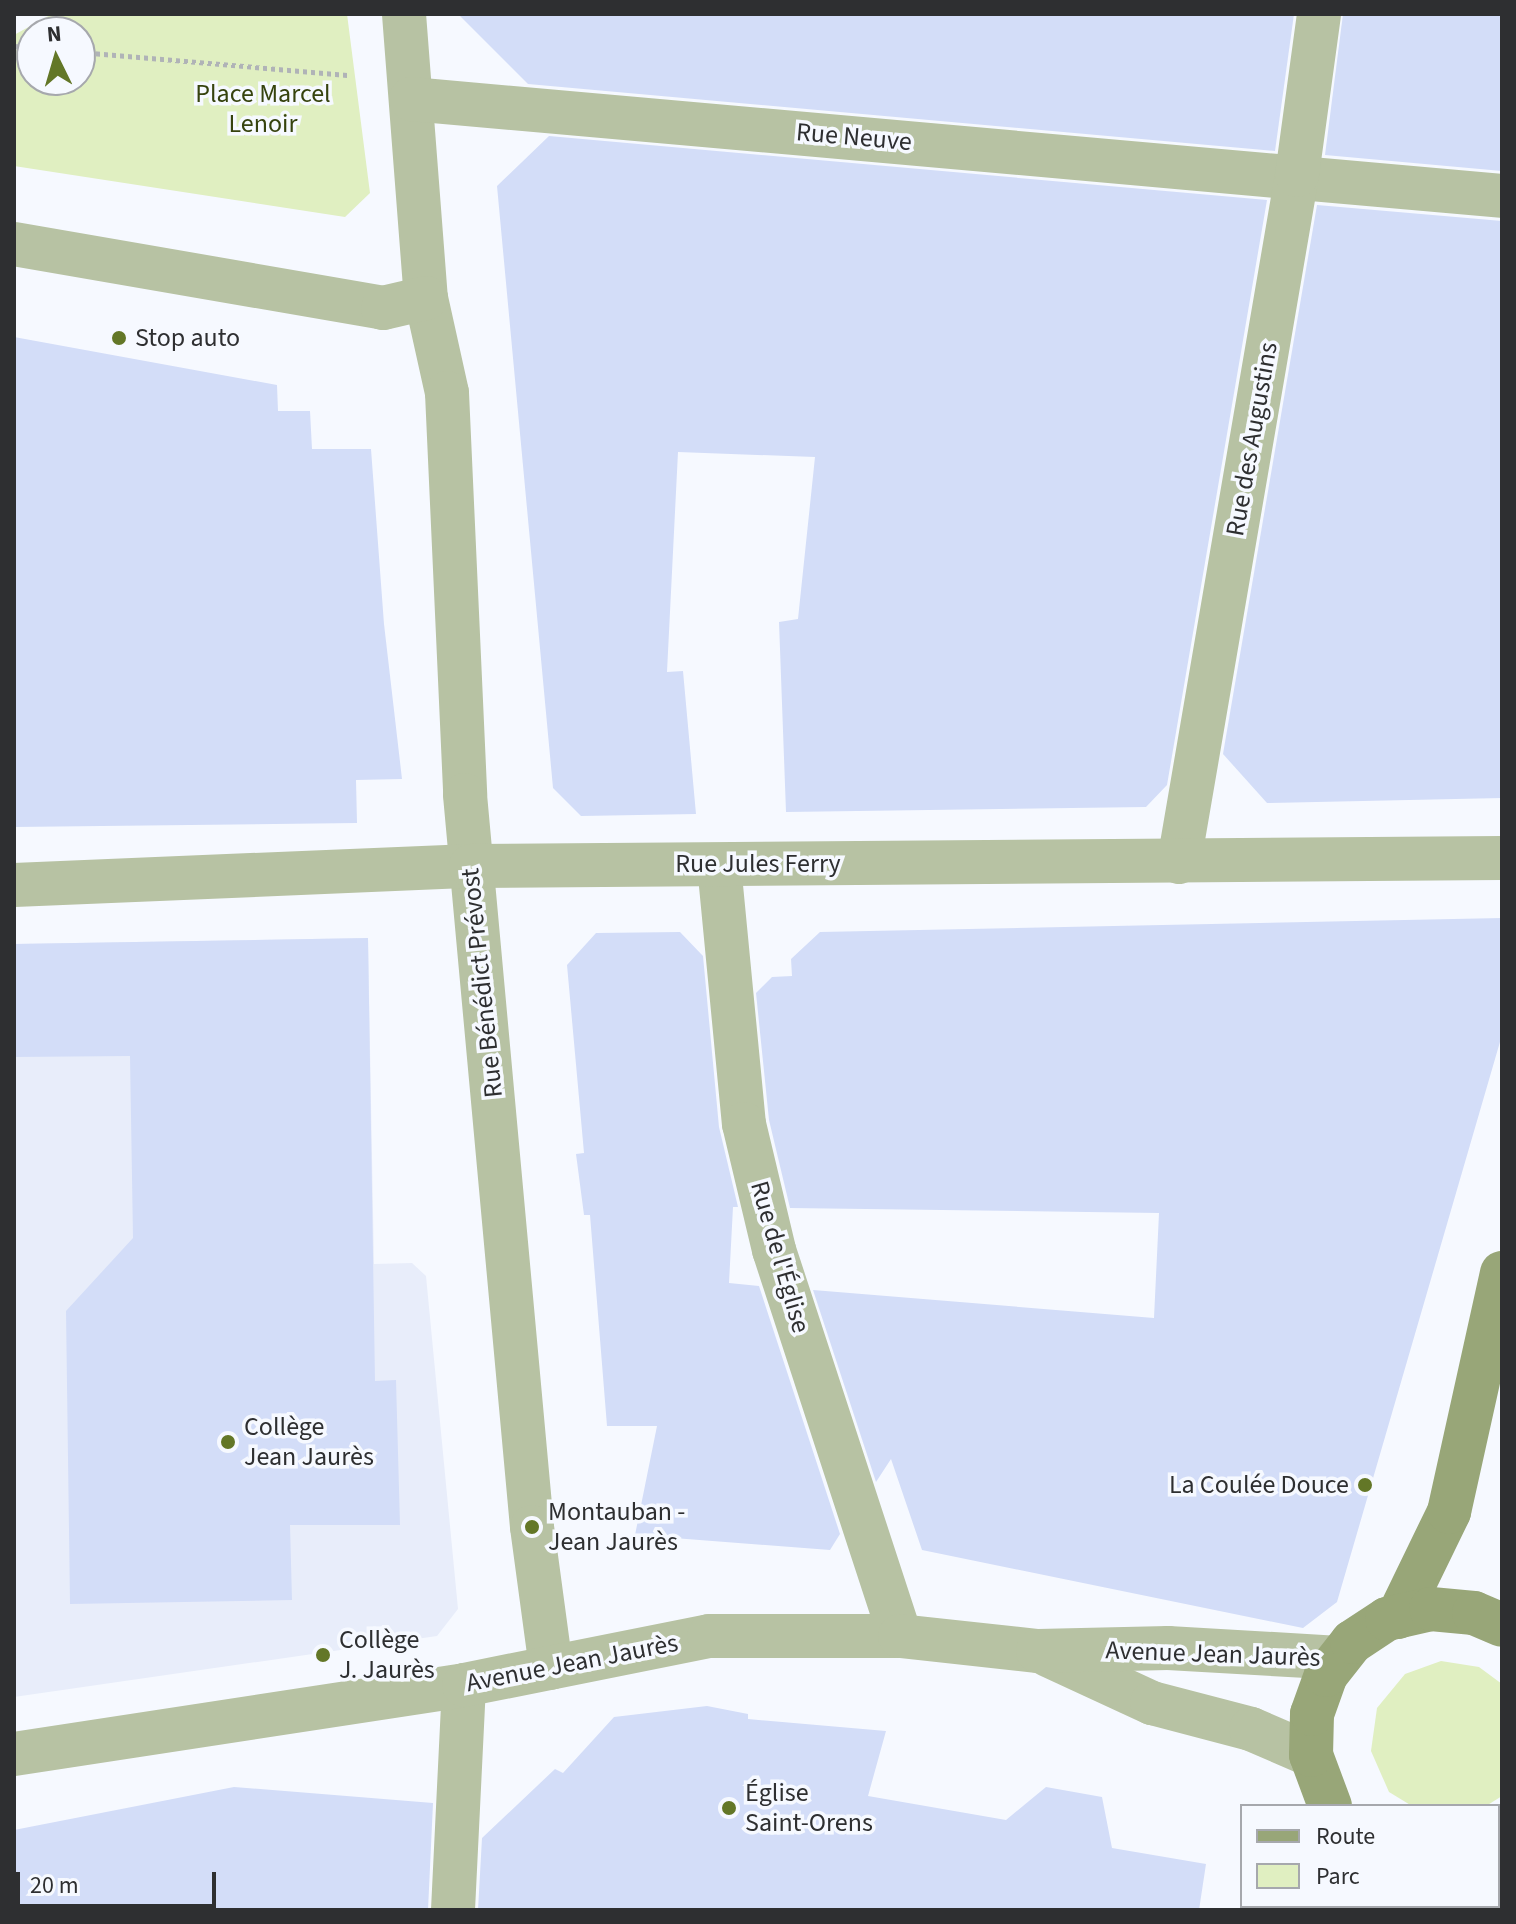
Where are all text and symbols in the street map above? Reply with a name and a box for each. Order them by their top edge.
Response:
north arrow [16,16,96,96]
text: N [45,18,63,51]
park label: Place Marcel Lenoir [195,78,331,140]
street label: Rue Neuve [795,116,913,158]
place label: Stop auto [135,322,240,354]
marker: Stop auto [110,329,128,347]
street label: Rue des Augustins [1220,340,1284,538]
street label: Rue Jules Ferry [675,848,841,880]
street label: Rue Bénédict Prévost [454,867,510,1099]
street label: Rue de l'Église [743,1178,817,1336]
place label: Collège Jean Jaurès [244,1411,374,1472]
marker: Collège Jean Jaurès [219,1433,237,1451]
place label: La Coulée Douce [1169,1469,1349,1501]
marker: La Coulée Douce [1356,1476,1374,1494]
place label: Montauban - Jean Jaurès [548,1496,685,1558]
marker: Montauban - Jean Jaurès [523,1518,541,1536]
place label: Collège J. Jaurès [339,1624,435,1686]
street label: Avenue Jean Jaurès [463,1627,681,1699]
street label: Avenue Jean Jaurès [1105,1635,1321,1673]
marker: Collège J. Jaurès [314,1646,332,1664]
place label: Église Saint-Orens [745,1777,873,1838]
marker: Église Saint-Orens [720,1799,738,1817]
legend [1240,1804,1500,1908]
text: Route [1316,1819,1375,1854]
scale bar [20,1856,220,1906]
text: Parc [1316,1859,1360,1894]
text: 20 m [30,1868,79,1903]

